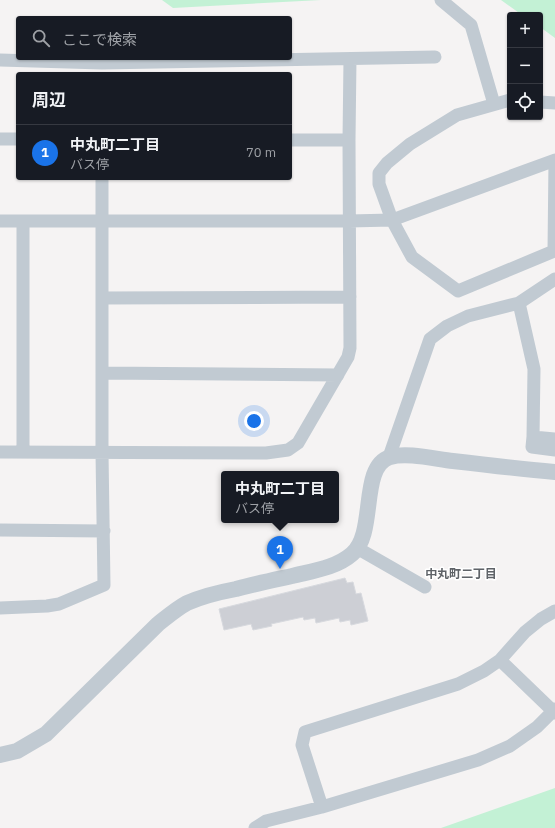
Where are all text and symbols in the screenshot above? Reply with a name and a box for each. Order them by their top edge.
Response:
map controls [507,12,543,120]
button: + [507,12,543,48]
search box [16,16,292,60]
icon: search [30,27,52,49]
text: ここで検索 [62,30,137,49]
button: − [507,48,543,84]
button: locate [507,84,543,120]
text: 周辺 [32,89,66,111]
text: 中丸町二丁目 [70,135,160,154]
text: 1 [41,144,49,161]
text: 70 m [246,144,276,161]
text: バス停 [70,156,109,173]
your location [244,411,264,431]
popup [221,471,339,523]
text: 中丸町二丁目 [235,479,325,498]
text: バス停 [235,500,274,517]
pin: 1 [267,536,293,569]
district label: 中丸町二丁目 [425,566,497,581]

